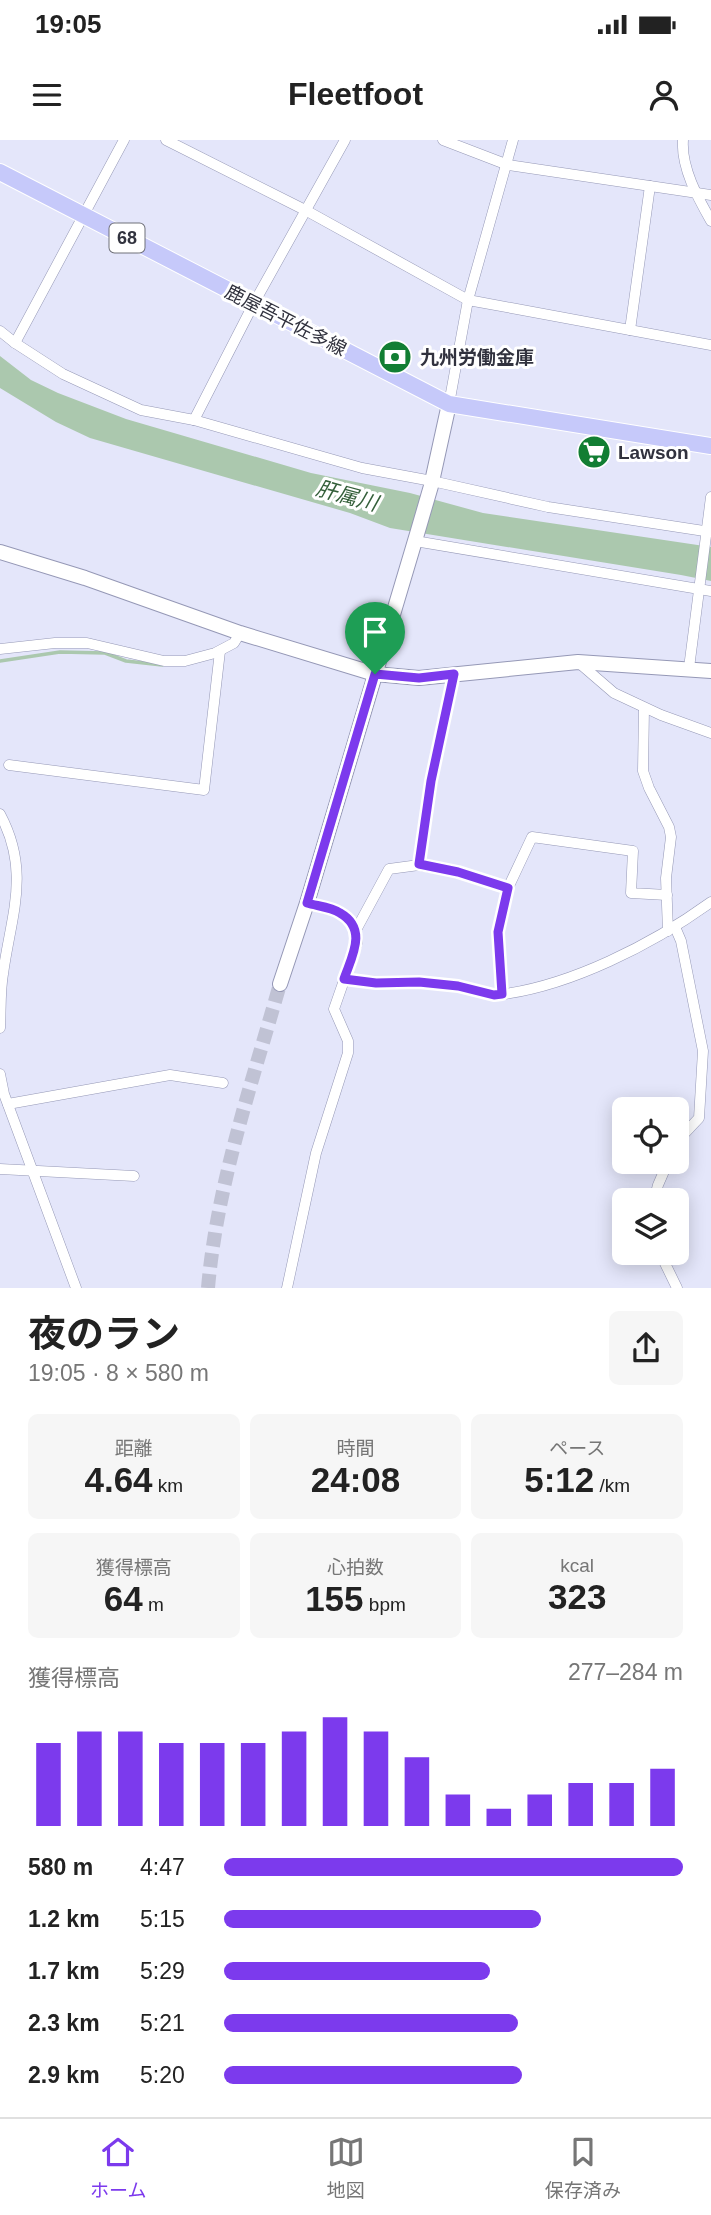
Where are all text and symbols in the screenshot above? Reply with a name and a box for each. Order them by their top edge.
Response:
text: 19:05 [35,9,102,39]
icon: menu [28,76,66,114]
text: Fleetfoot [288,76,423,112]
icon: person [645,76,683,114]
road number: 68 [110,224,144,253]
street label: 鹿屋吾平佐多線 [222,281,350,360]
bank icon: 九州労働金庫 [376,338,414,376]
place label: 九州労働金庫 [420,347,534,368]
supermarket icon: Lawson [575,433,613,471]
place label: Lawson [618,442,689,463]
water label: 肝属川 [314,476,382,515]
pin [345,602,405,674]
icon: arrive [356,613,394,651]
map controls [612,1097,689,1265]
button: locate [612,1097,689,1174]
button: layers [612,1188,689,1265]
button: share [609,1311,683,1385]
text: 夜のラン [28,1313,180,1355]
text: 19:05 · 8 × 580 m [28,1360,209,1386]
text: 距離 [115,1438,153,1459]
text: 時間 [336,1438,375,1459]
text: ペース [549,1438,605,1459]
text: 4.64 [84,1460,153,1499]
text: 24:08 [311,1460,400,1499]
text: 5:12 [524,1460,594,1499]
text: km [153,1475,183,1496]
text: /km [594,1475,630,1496]
text: kcal [560,1555,594,1576]
text: 獲得標高 [96,1557,172,1578]
text: 心拍数 [327,1557,384,1578]
text: 323 [548,1577,606,1616]
text: 64 [104,1579,143,1618]
text: 155 [305,1579,364,1618]
text: m [143,1594,164,1615]
text: bpm [364,1594,406,1615]
text: 277–284 m [568,1659,683,1685]
text: 獲得標高 [28,1665,120,1691]
text: 580 m [28,1854,93,1880]
text: 4:47 [140,1854,185,1880]
text: 1.2 km [28,1906,100,1932]
text: 5:15 [140,1906,185,1932]
text: 1.7 km [28,1958,100,1984]
text: 5:29 [140,1958,185,1984]
text: 2.3 km [28,2010,100,2036]
text: 5:21 [140,2010,185,2036]
text: 2.9 km [28,2062,100,2088]
text: 5:20 [140,2062,185,2088]
tab: ホーム [90,2133,147,2202]
tab: 地図 [327,2133,365,2202]
tab: 保存済み [545,2133,621,2202]

